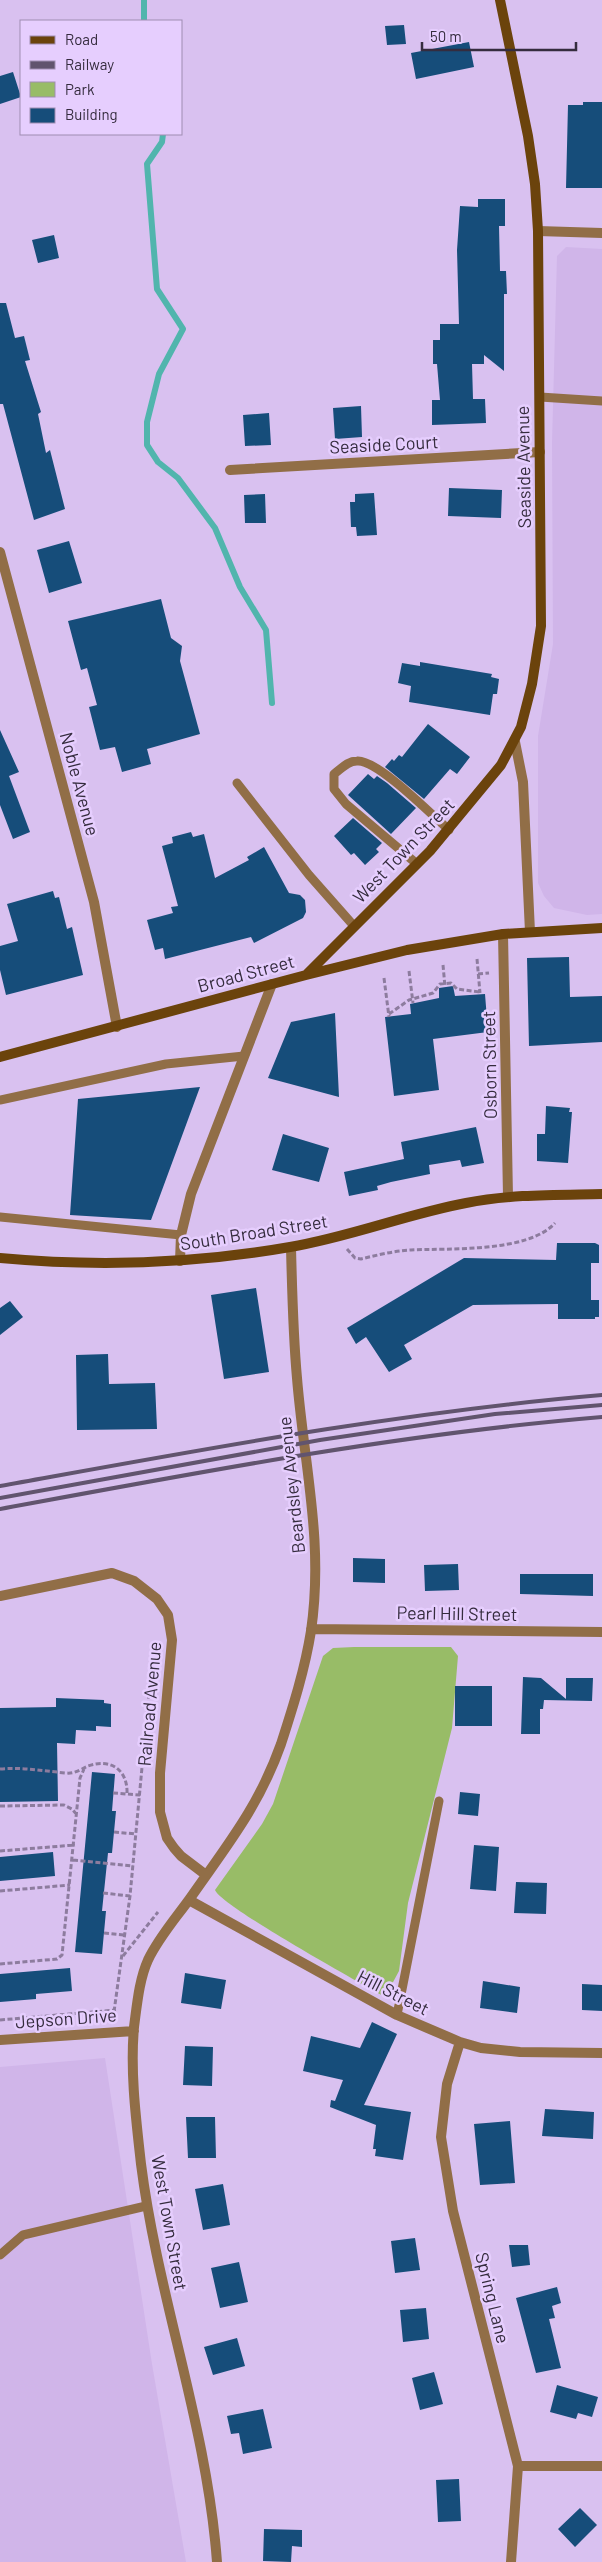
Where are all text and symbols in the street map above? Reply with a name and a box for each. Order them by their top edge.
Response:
legend [20,20,182,135]
scale bar [422,20,576,52]
text: 50 m [430,27,462,45]
text: Road [65,30,98,48]
text: Railway [65,55,114,73]
text: Park [65,80,95,98]
text: Building [65,105,118,123]
street label: Seaside Avenue [511,405,535,529]
street label: Seaside Court [329,430,439,458]
street label: Noble Avenue [56,730,104,838]
street label: West Town Street [348,793,459,907]
street label: Broad Street [195,950,297,997]
street label: Osborn Street [477,1011,501,1119]
street label: South Broad Street [178,1209,329,1255]
street label: Beardsley Avenue [273,1416,309,1555]
street label: Pearl Hill Street [396,1601,518,1625]
street label: Railroad Avenue [133,1641,165,1767]
street label: Hill Street [354,1965,433,2019]
street label: Jepson Drive [14,2003,117,2033]
street label: West Town Street [147,2153,193,2292]
street label: Spring Lane [471,2250,515,2346]

